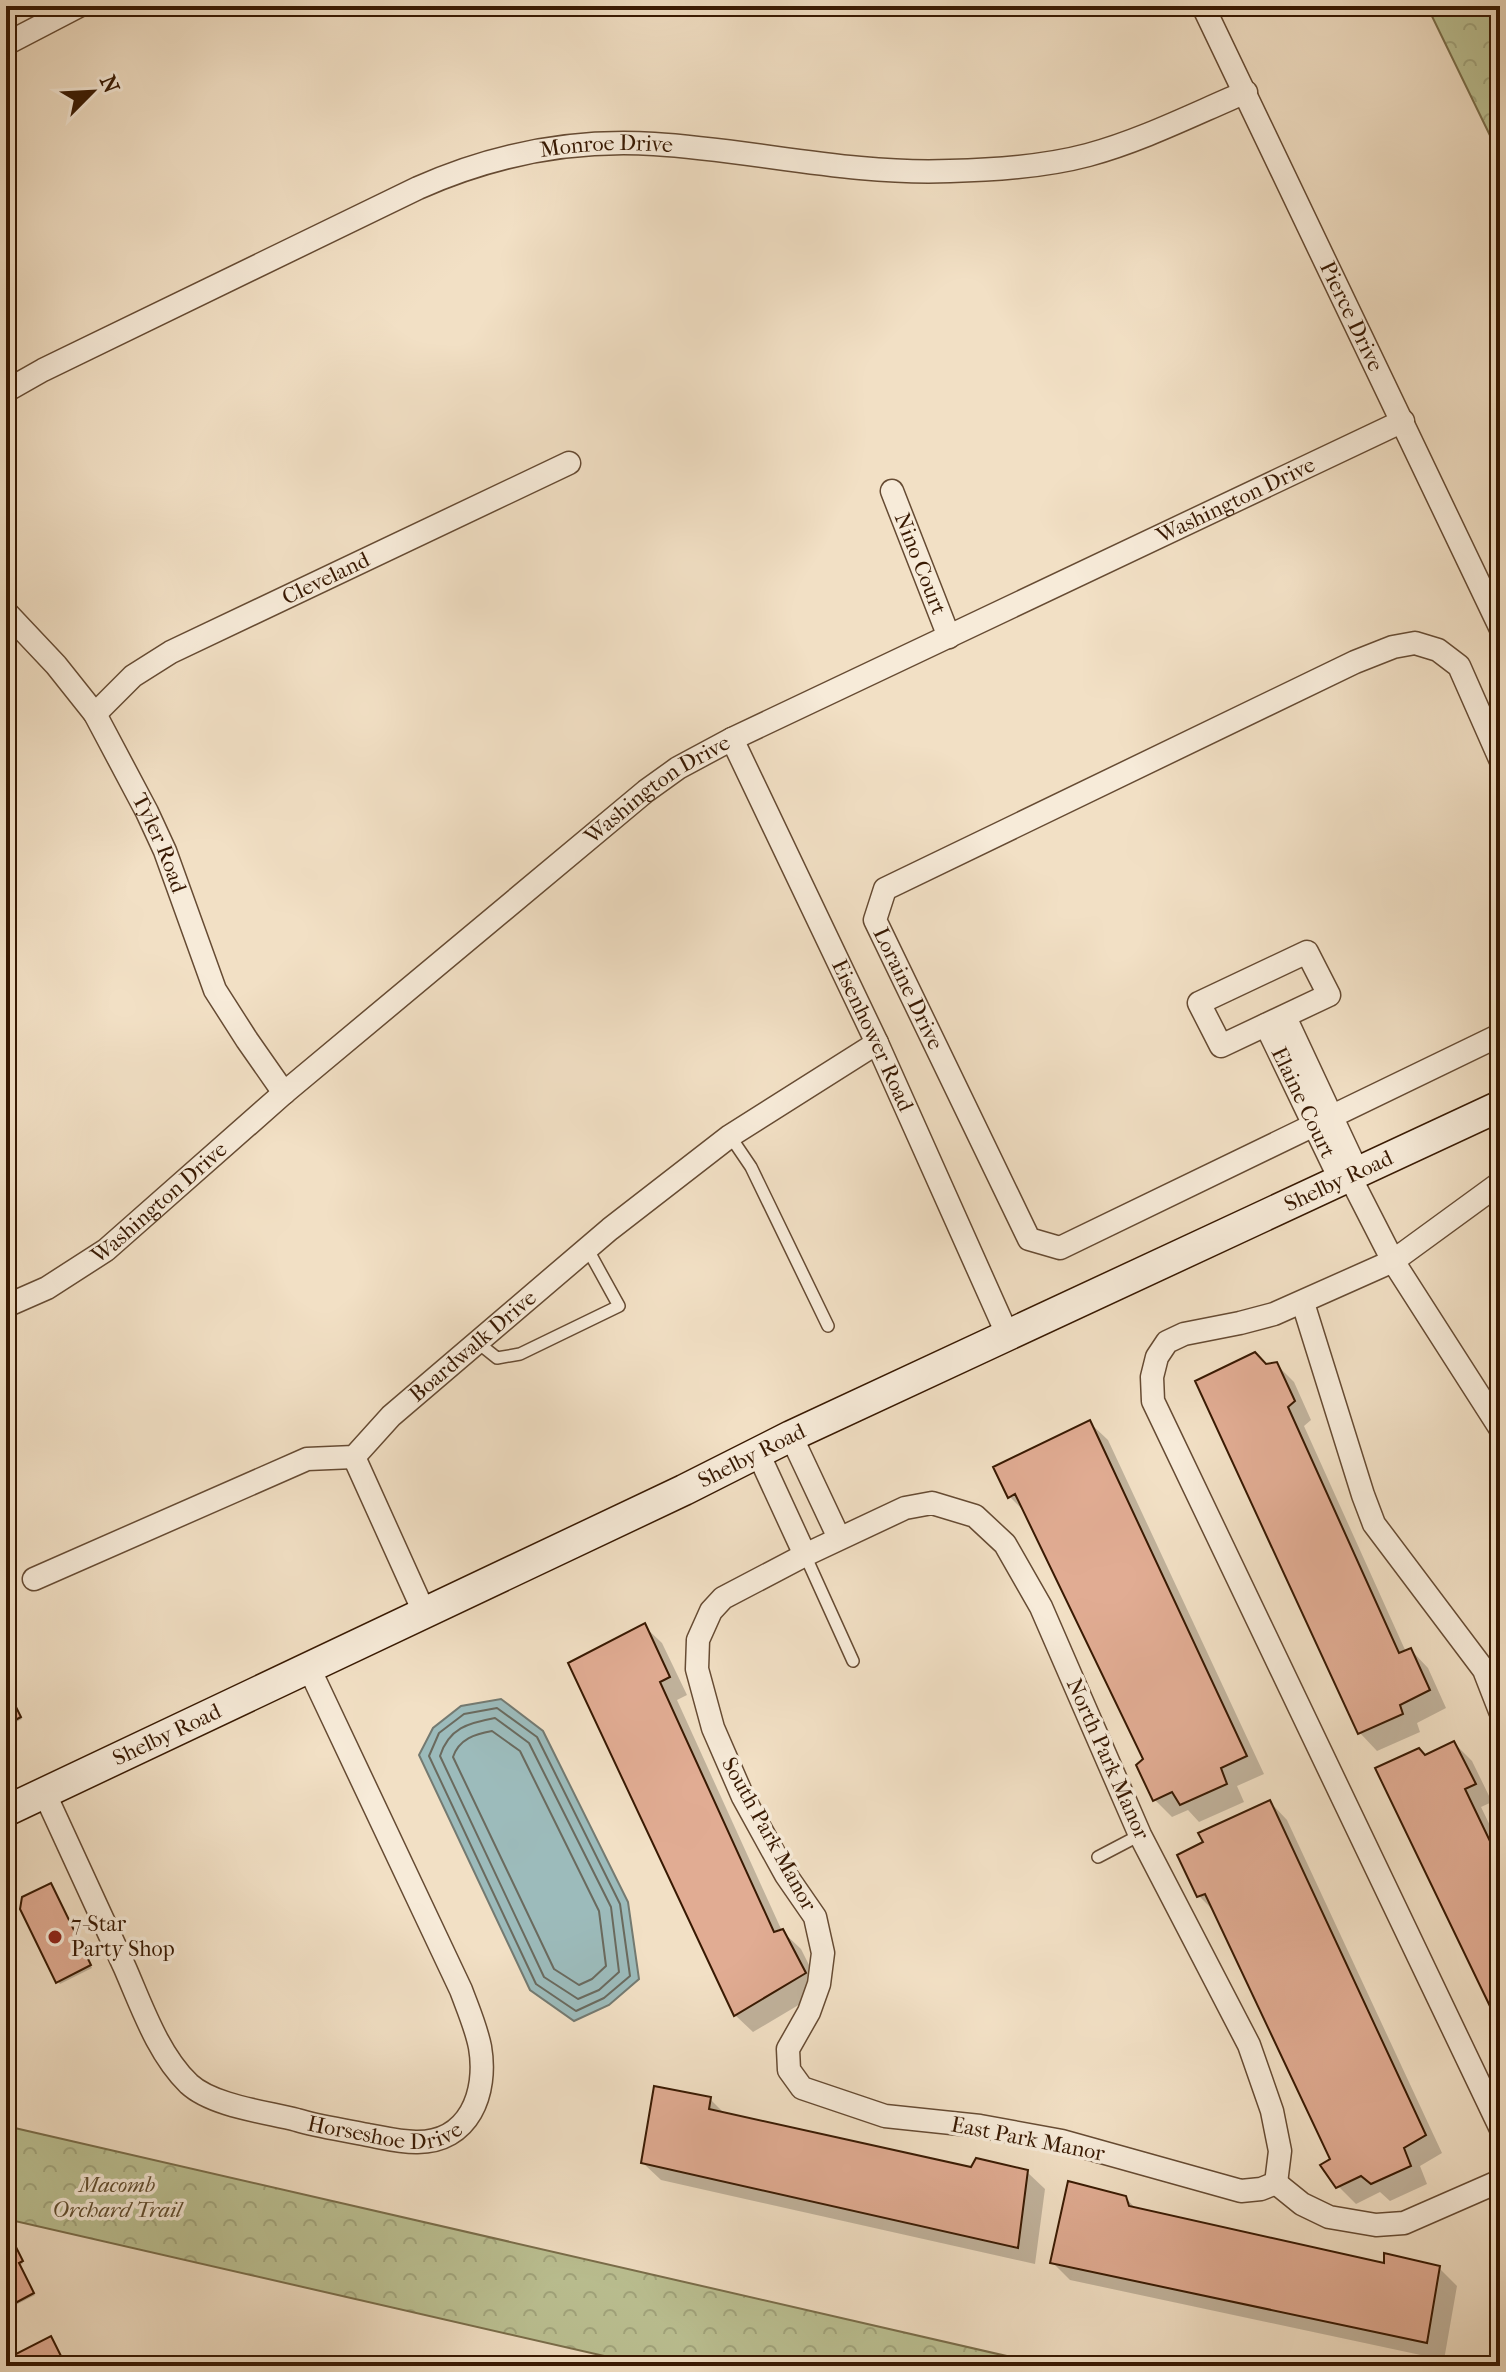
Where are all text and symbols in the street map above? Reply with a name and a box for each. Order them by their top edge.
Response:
north arrow [52,52,132,132]
text: N [94,71,125,97]
street label: Monroe Drive [538,130,674,163]
street label: Pierce Drive [1314,257,1389,376]
street label: Washington Drive [1152,452,1319,549]
street label: Nino Court [889,509,952,618]
street label: Cleveland [278,546,375,610]
street label: Washington Drive [579,730,734,850]
street label: Tyler Road [126,789,192,897]
street label: Loraine Drive [868,923,949,1054]
street label: Eisenhower Road [826,955,919,1116]
street label: Elaine Court [1266,1043,1341,1162]
street label: Washington Drive [85,1136,233,1270]
street label: Shelby Road [1280,1144,1398,1218]
street label: Boardwalk Drive [404,1285,542,1408]
street label: Shelby Road [694,1418,810,1494]
street label: North Park Manor [1061,1674,1155,1844]
street label: Shelby Road [109,1698,226,1772]
street label: South Park Manor [716,1753,822,1916]
place label: 7-Star Party Shop [71,1911,175,1962]
marker: 7-Star Party Shop [46,1928,64,1946]
street label: Horseshoe Drive [305,2110,468,2155]
street label: East Park Manor [949,2111,1108,2167]
park label: Macomb Orchard Trail [52,2172,184,2223]

